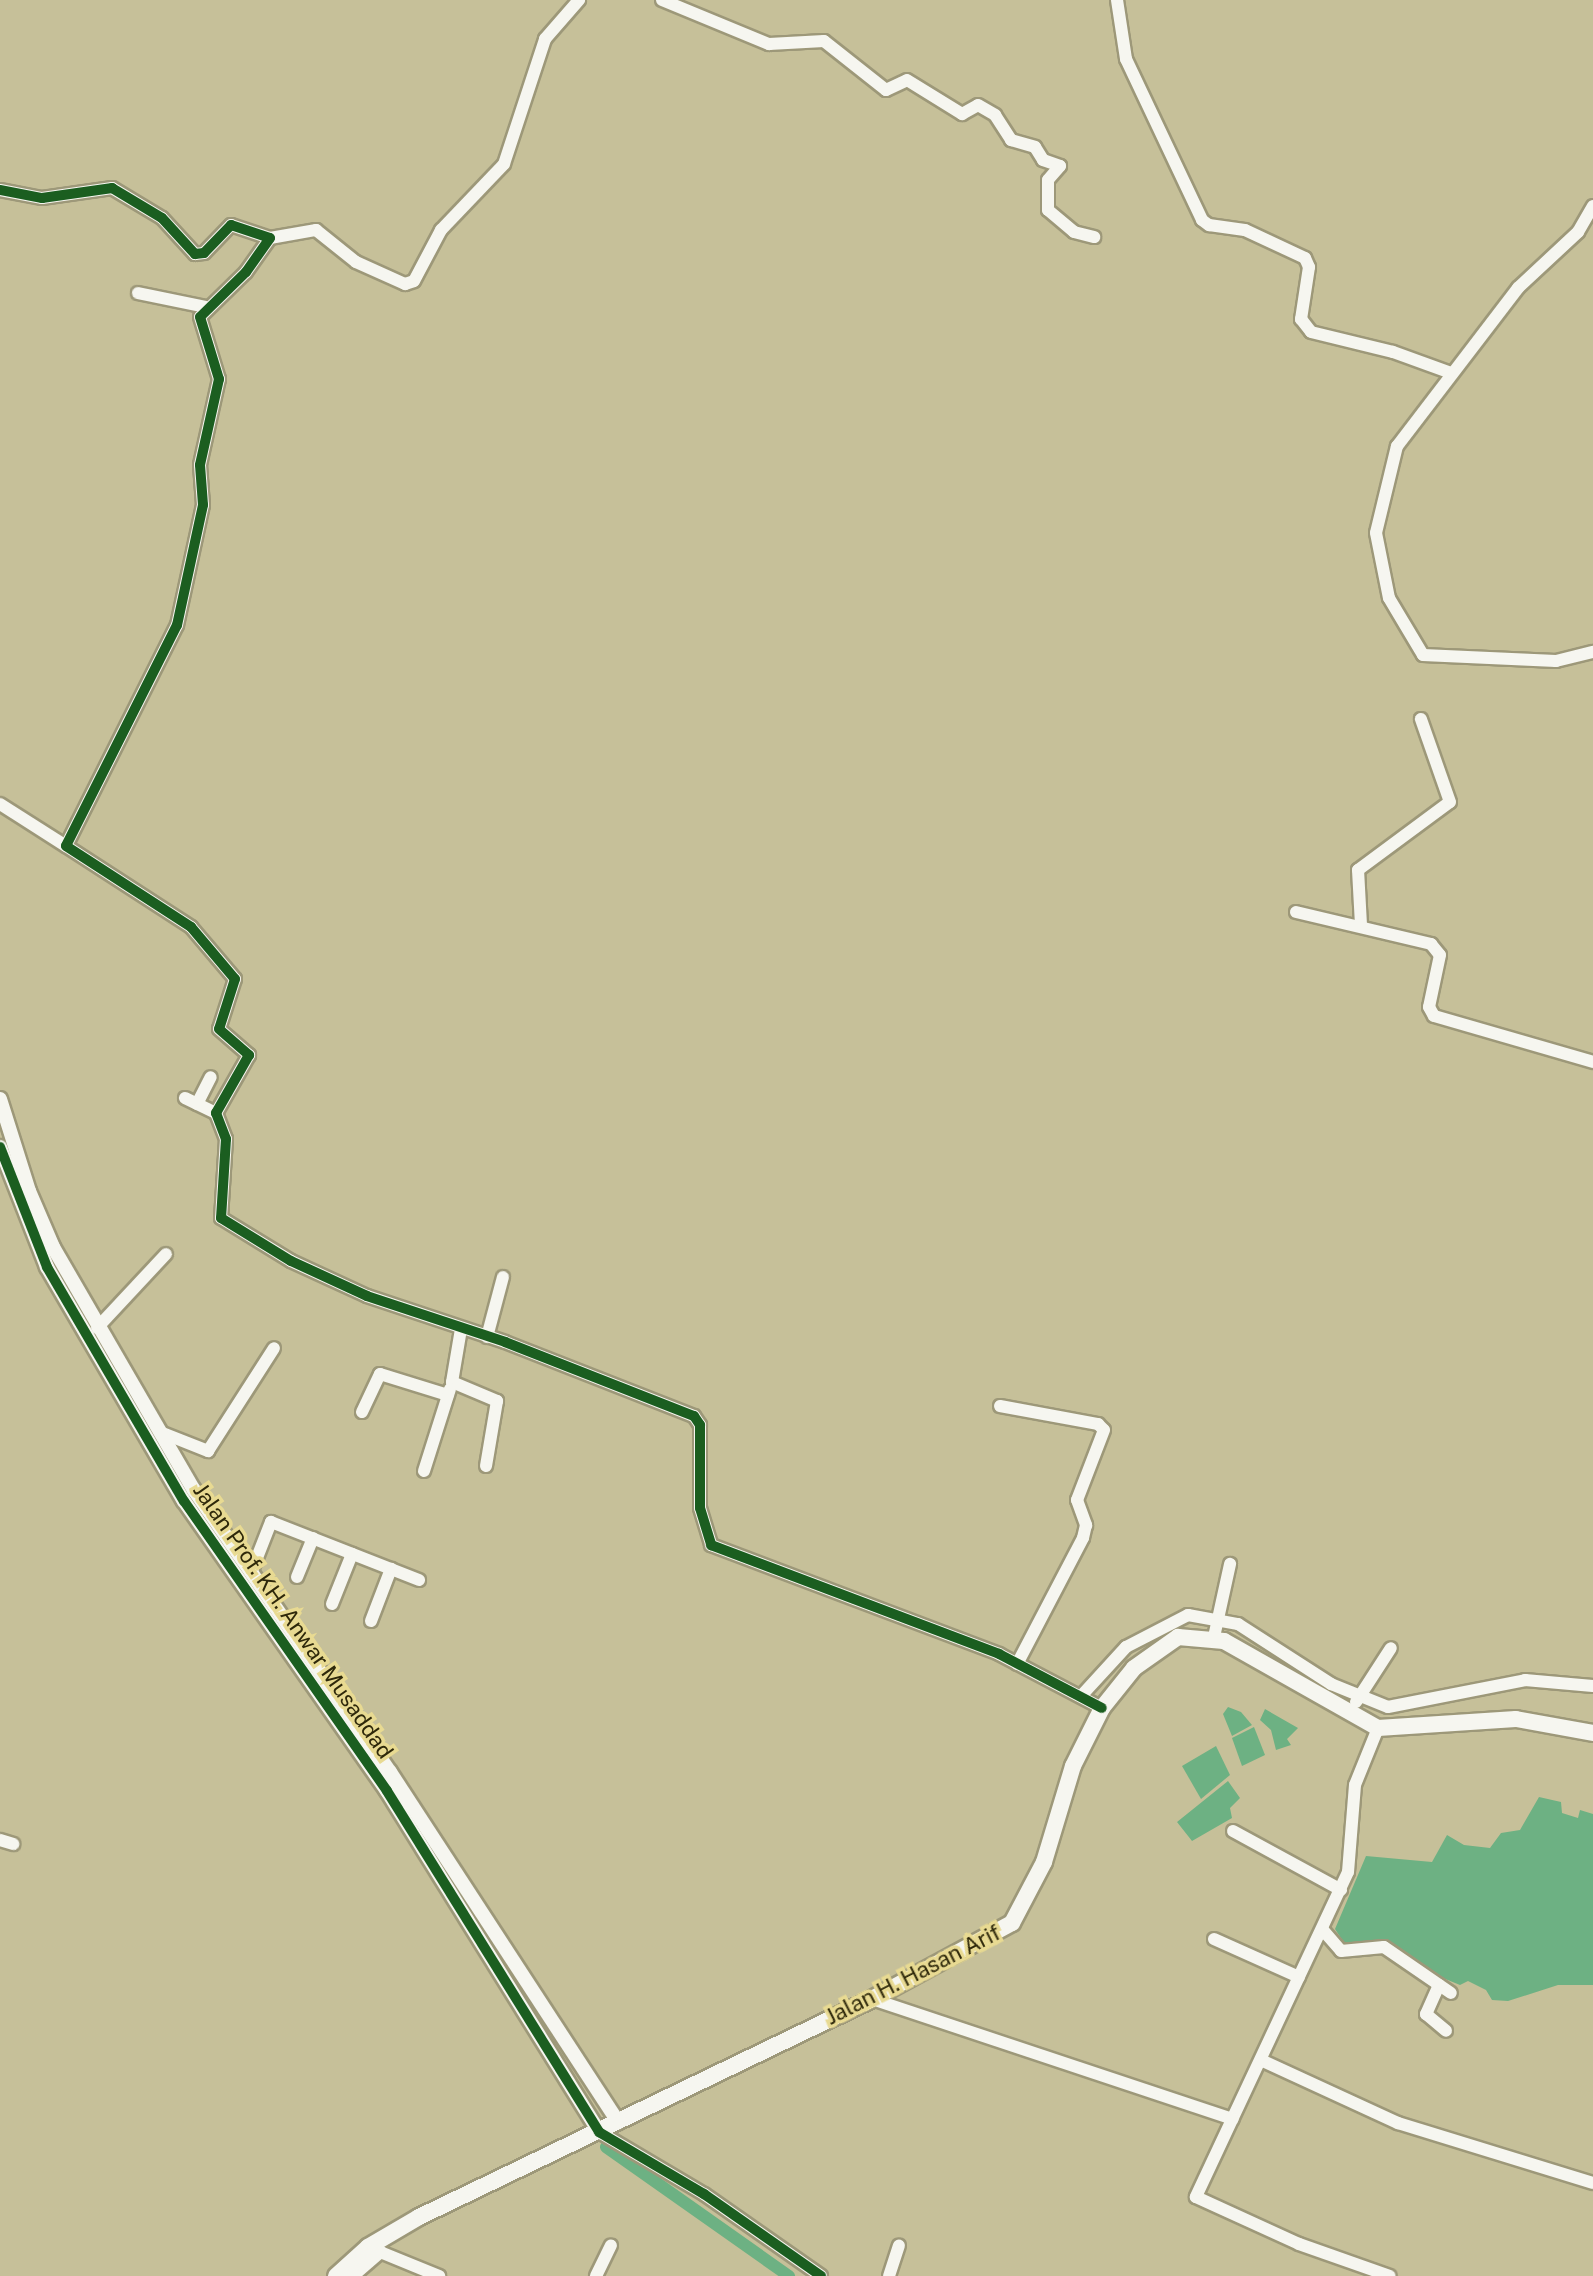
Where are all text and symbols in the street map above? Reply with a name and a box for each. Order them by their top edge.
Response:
street label: Jalan Prof. KH. Anwar Musaddad [187,1478,399,1764]
street label: Jalan H. Hasan Arif [821,1919,1005,2031]

